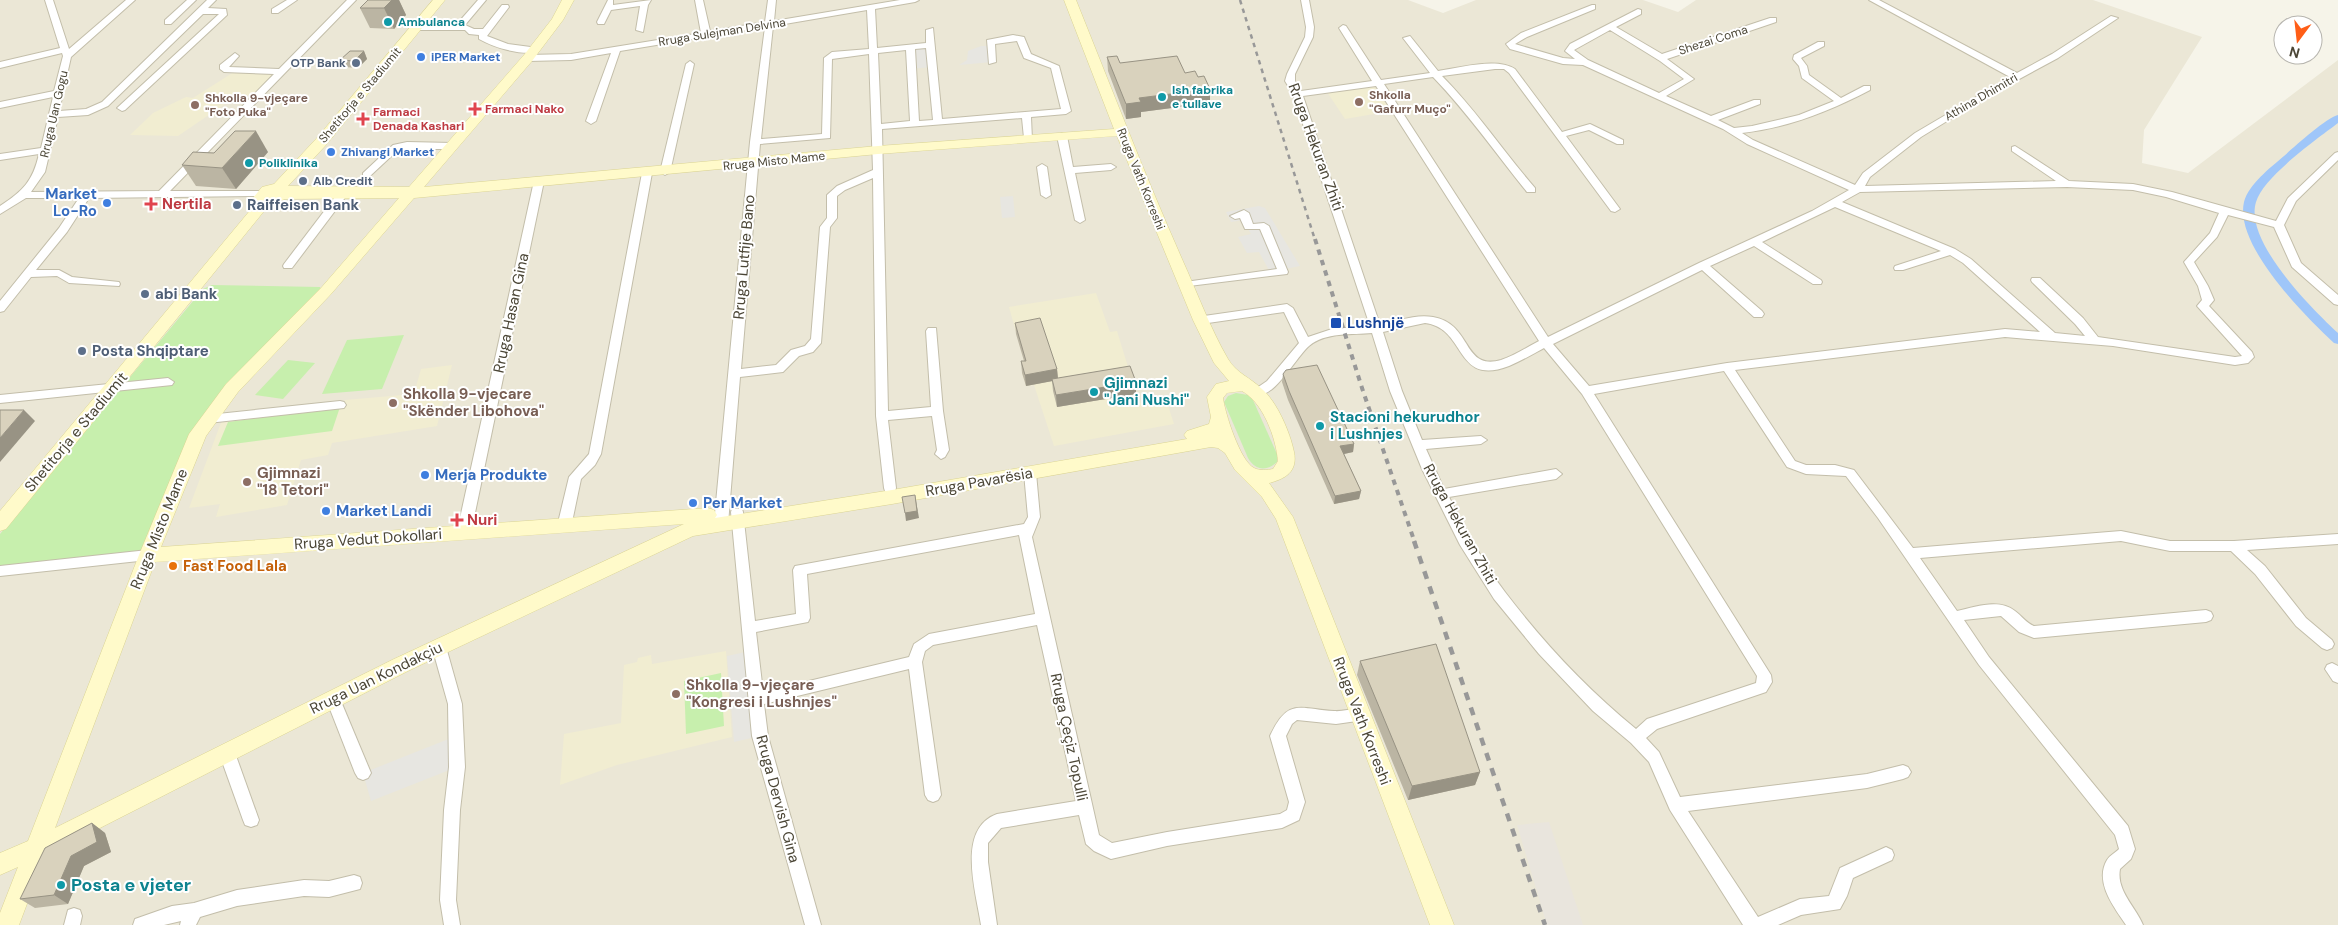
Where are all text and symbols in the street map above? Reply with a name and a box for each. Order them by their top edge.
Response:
place label: Ambulanca [398,14,465,30]
street label: Rruga Sulejman Delvina [657,14,787,50]
north arrow [2273,15,2323,65]
marker: Ambulanca [382,16,394,28]
street label: Shezai Coma [1676,21,1750,59]
street label: Shetitorja e Stadiumit [315,43,405,146]
text: N [2287,43,2302,63]
place label: iPER Market [431,49,500,65]
marker: iPER Market [415,51,427,63]
place label: OTP Bank [290,55,346,71]
marker: OTP Bank [350,57,362,69]
street label: Rruga Uan Gogu [36,69,72,159]
street label: Athina Dhimitri [1941,69,2021,124]
street label: Rruga Hekuran Zhiti [1284,80,1348,214]
place label: Ish fabrika e tullave [1172,82,1233,112]
place label: Shkolla "Gafurr Muço" [1369,87,1451,117]
place label: Shkolla 9-vjeçare "Foto Puka" [205,90,308,120]
marker: Ish fabrika e tullave [1156,91,1168,103]
marker: Shkolla "Gafurr Muço" [1353,96,1365,108]
marker: Shkolla 9-vjeçare "Foto Puka" [189,99,201,111]
place label: Farmaci Nako [485,101,564,117]
marker: Farmaci Nako [469,103,481,115]
place label: Farmaci Denada Kashari [373,104,464,134]
marker: Farmaci Denada Kashari [357,113,369,125]
street label: Rruga Vath Korreshi [1113,126,1169,232]
place label: Zhivangi Market [341,144,434,160]
marker: Zhivangi Market [325,146,337,158]
street label: Rruga Misto Mame [722,148,826,174]
place label: Poliklinika [259,155,318,171]
marker: Poliklinika [243,157,255,169]
place label: Alb Credit [313,173,373,189]
marker: Alb Credit [297,175,309,187]
place label: Market Lo-Ro [45,184,97,221]
place label: Nertila [162,194,212,214]
street label: Rruga Lutfije Bano [729,194,759,320]
place label: Raiffeisen Bank [247,195,359,215]
marker: Market Lo-Ro [101,197,113,209]
marker: Nertila [144,197,158,211]
marker: Raiffeisen Bank [231,199,243,211]
street label: Rruga Hasan Gina [489,251,533,375]
place label: abi Bank [155,284,218,304]
marker: abi Bank [139,288,151,300]
place label: Lushnjë [1347,313,1404,333]
marker: Lushnjë [1329,316,1343,330]
place label: Posta Shqiptare [92,341,209,361]
marker: Posta Shqiptare [76,345,88,357]
street label: Shetitorja e Stadiumit [20,368,132,496]
place label: Gjimnazi "Jani Nushi" [1104,373,1189,410]
place label: Shkolla 9-vjecare "Skënder Libohova" [403,384,544,421]
marker: Gjimnazi "Jani Nushi" [1088,386,1100,398]
marker: Shkolla 9-vjecare "Skënder Libohova" [387,397,399,409]
place label: Stacioni hekurudhor i Lushnjes [1330,407,1480,444]
marker: Stacioni hekurudhor i Lushnjes [1314,420,1326,432]
street label: Rruga Hekuran Zhiti [1419,460,1501,588]
place label: Gjimnazi "18 Tetori" [257,463,329,500]
street label: Rruga Pavarësia [924,463,1034,501]
place label: Merja Produkte [435,465,547,485]
street label: Rruga Misto Mame [126,466,192,592]
marker: Merja Produkte [419,469,431,481]
marker: Gjimnazi "18 Tetori" [241,476,253,488]
place label: Per Market [703,493,782,513]
marker: Per Market [687,497,699,509]
place label: Market Landi [336,501,432,521]
marker: Market Landi [320,505,332,517]
place label: Nuri [467,510,497,530]
marker: Nuri [451,514,463,526]
street label: Rruga Vedut Dokollari [293,524,443,554]
place label: Fast Food Lala [183,556,287,576]
marker: Fast Food Lala [167,560,179,572]
street label: Rruga Uan Kondakçiu [306,637,446,719]
street label: Rruga Vath Korreshi [1328,654,1396,788]
street label: Rruga Çeçiz Topulli [1046,671,1092,803]
place label: Shkolla 9-vjeçare "Kongresi i Lushnjes" [686,675,837,712]
marker: Shkolla 9-vjeçare "Kongresi i Lushnjes" [670,688,682,700]
street label: Rruga Dervish Gina [751,733,805,865]
place label: Posta e vjeter [71,873,191,897]
marker: Posta e vjeter [55,879,67,891]

